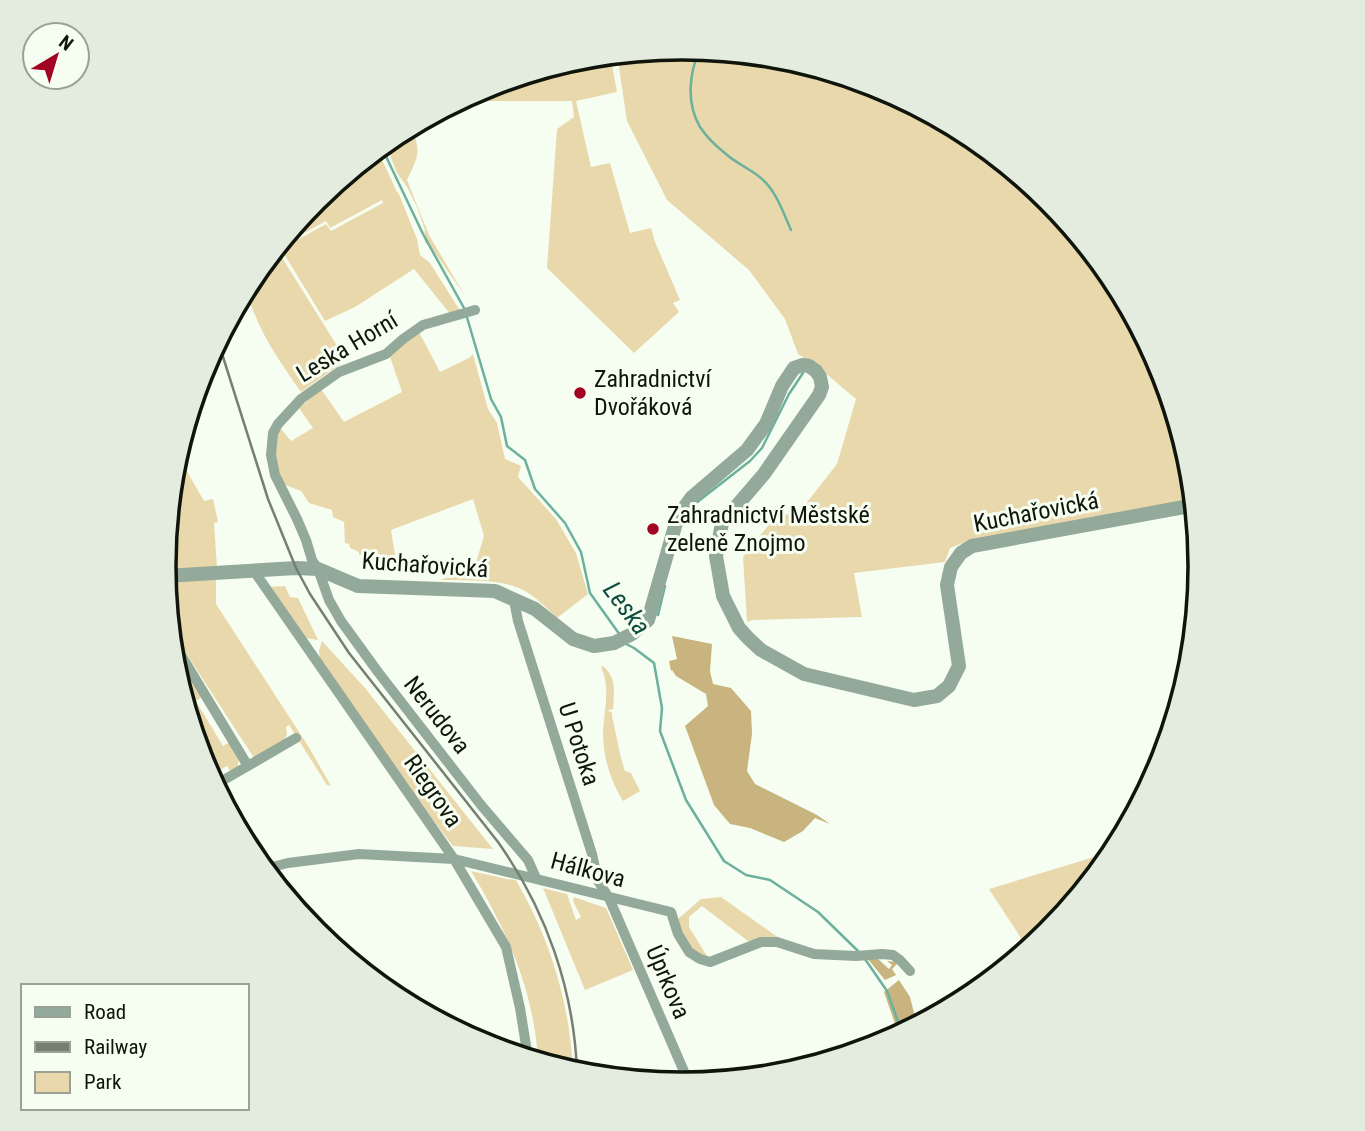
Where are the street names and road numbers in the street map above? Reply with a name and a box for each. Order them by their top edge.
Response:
street label: Leska Horní [291,305,404,388]
street label: Kuchařovická [971,486,1101,538]
street label: Kuchařovická [361,547,489,583]
street label: Nerudova [398,671,476,759]
street label: U Potoka [552,699,606,789]
street label: Riegrova [398,749,468,833]
street label: Hálkova [548,847,628,893]
street label: Úprkova [640,941,696,1023]

